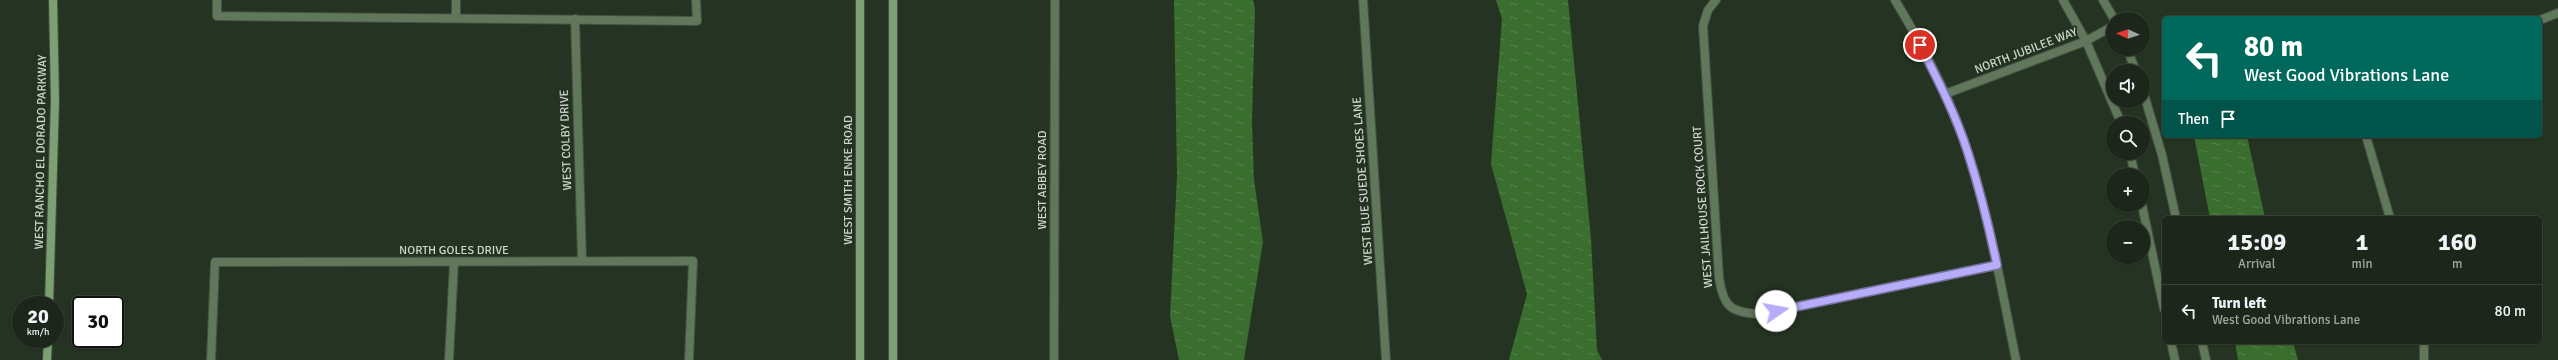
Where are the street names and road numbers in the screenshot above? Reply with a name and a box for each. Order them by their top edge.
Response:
street label: NORTH JUBILEE WAY [1972,24,2080,78]
street label: WEST RANCHO EL DORADO PARKWAY [32,54,50,250]
street label: WEST COLBY DRIVE [557,89,575,191]
street label: WEST BLUE SUEDE SHOES LANE [1350,96,1376,266]
street label: WEST SMITH ENKE ROAD [841,115,856,245]
street label: WEST JAILHOUSE ROCK COURT [1690,126,1716,288]
street label: WEST ABBEY ROAD [1035,130,1050,230]
street label: NORTH GOLES DRIVE [399,243,509,258]

